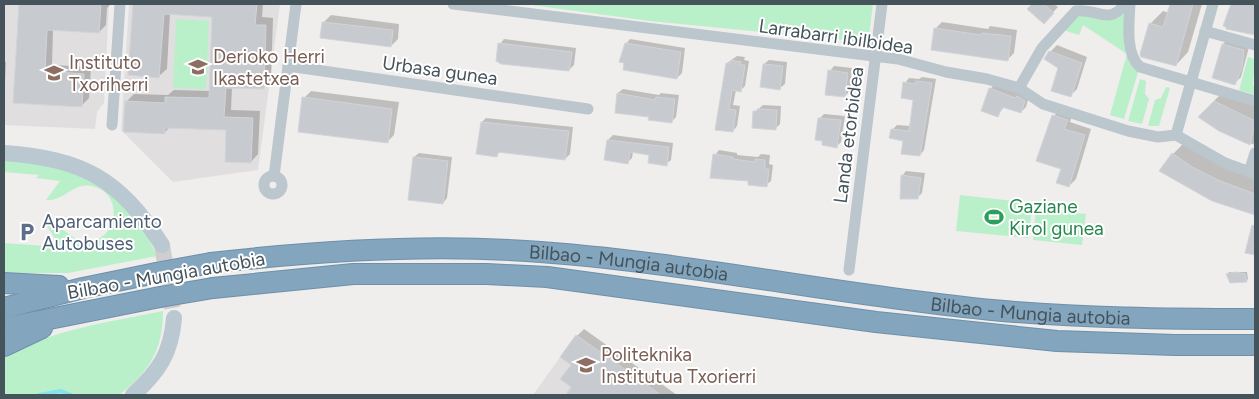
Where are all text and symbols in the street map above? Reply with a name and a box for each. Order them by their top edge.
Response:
street label: Larrabarri ibilbidea [757,14,915,59]
place label: Derioko Herri Ikastetxea [213,45,325,90]
place label: Instituto Txoriherri [69,51,149,96]
street label: Urbasa gunea [381,51,499,90]
school or university icon: Derioko Herri Ikastetxea [187,56,209,78]
school or university icon: Instituto Txoriherri [43,62,65,84]
street label: Landa etorbidea [829,65,868,205]
place label: Gaziane Kirol gunea [1009,195,1104,240]
sports icon: Gaziane Kirol gunea [983,206,1005,228]
place label: Aparcamiento Autobuses [42,210,162,255]
parking icon: Aparcamiento Autobuses [16,221,38,243]
street label: Bilbao - Mungia autobia [528,240,730,286]
street label: Bilbao - Mungia autobia [65,247,267,304]
street label: Bilbao - Mungia autobia [929,292,1131,330]
place label: Politeknika Institutua Txorierri [601,343,756,388]
school or university icon: Politeknika Institutua Txorierri [575,354,597,376]

